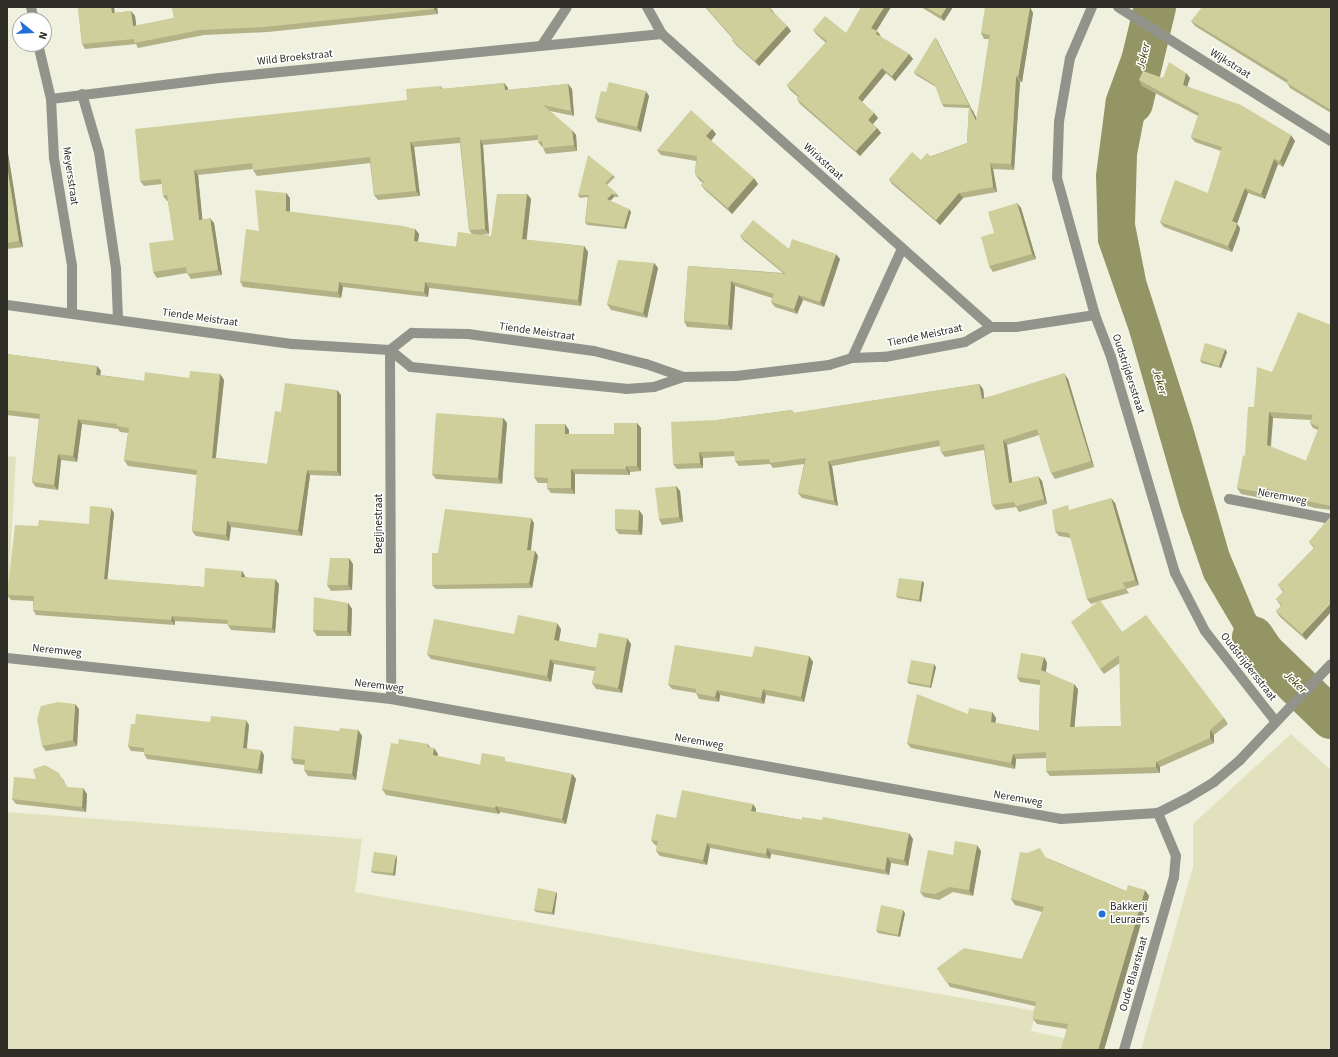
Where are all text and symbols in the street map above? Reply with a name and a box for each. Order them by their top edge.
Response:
north arrow [12,12,52,52]
text: N [35,30,51,41]
water label: Jeker [1134,41,1154,71]
street label: Wijkstraat [1207,46,1253,82]
street label: Wild Broekstraat [257,47,333,69]
street label: Wirixstraat [800,141,846,183]
street label: Meyersstraat [59,146,81,206]
street label: Tiende Meistraat [161,306,239,330]
street label: Tiende Meistraat [498,320,576,344]
street label: Tiende Meistraat [886,322,964,350]
street label: Oudstrijdersstraat [1109,332,1147,416]
water label: Jeker [1148,367,1170,397]
street label: Neremweg [1256,486,1308,508]
street label: Begijnestraat [372,494,386,554]
street label: Oudstrijdersstraat [1217,630,1279,704]
street label: Neremweg [32,642,82,660]
water label: Jeker [1280,669,1310,697]
street label: Neremweg [354,676,404,696]
street label: Neremweg [673,731,725,753]
street label: Neremweg [992,788,1044,810]
place label: Bakkerij Leuraers [1110,901,1150,927]
marker: Bakkerij Leuraers [1097,909,1107,919]
street label: Oude Blaarstraat [1117,935,1151,1013]

